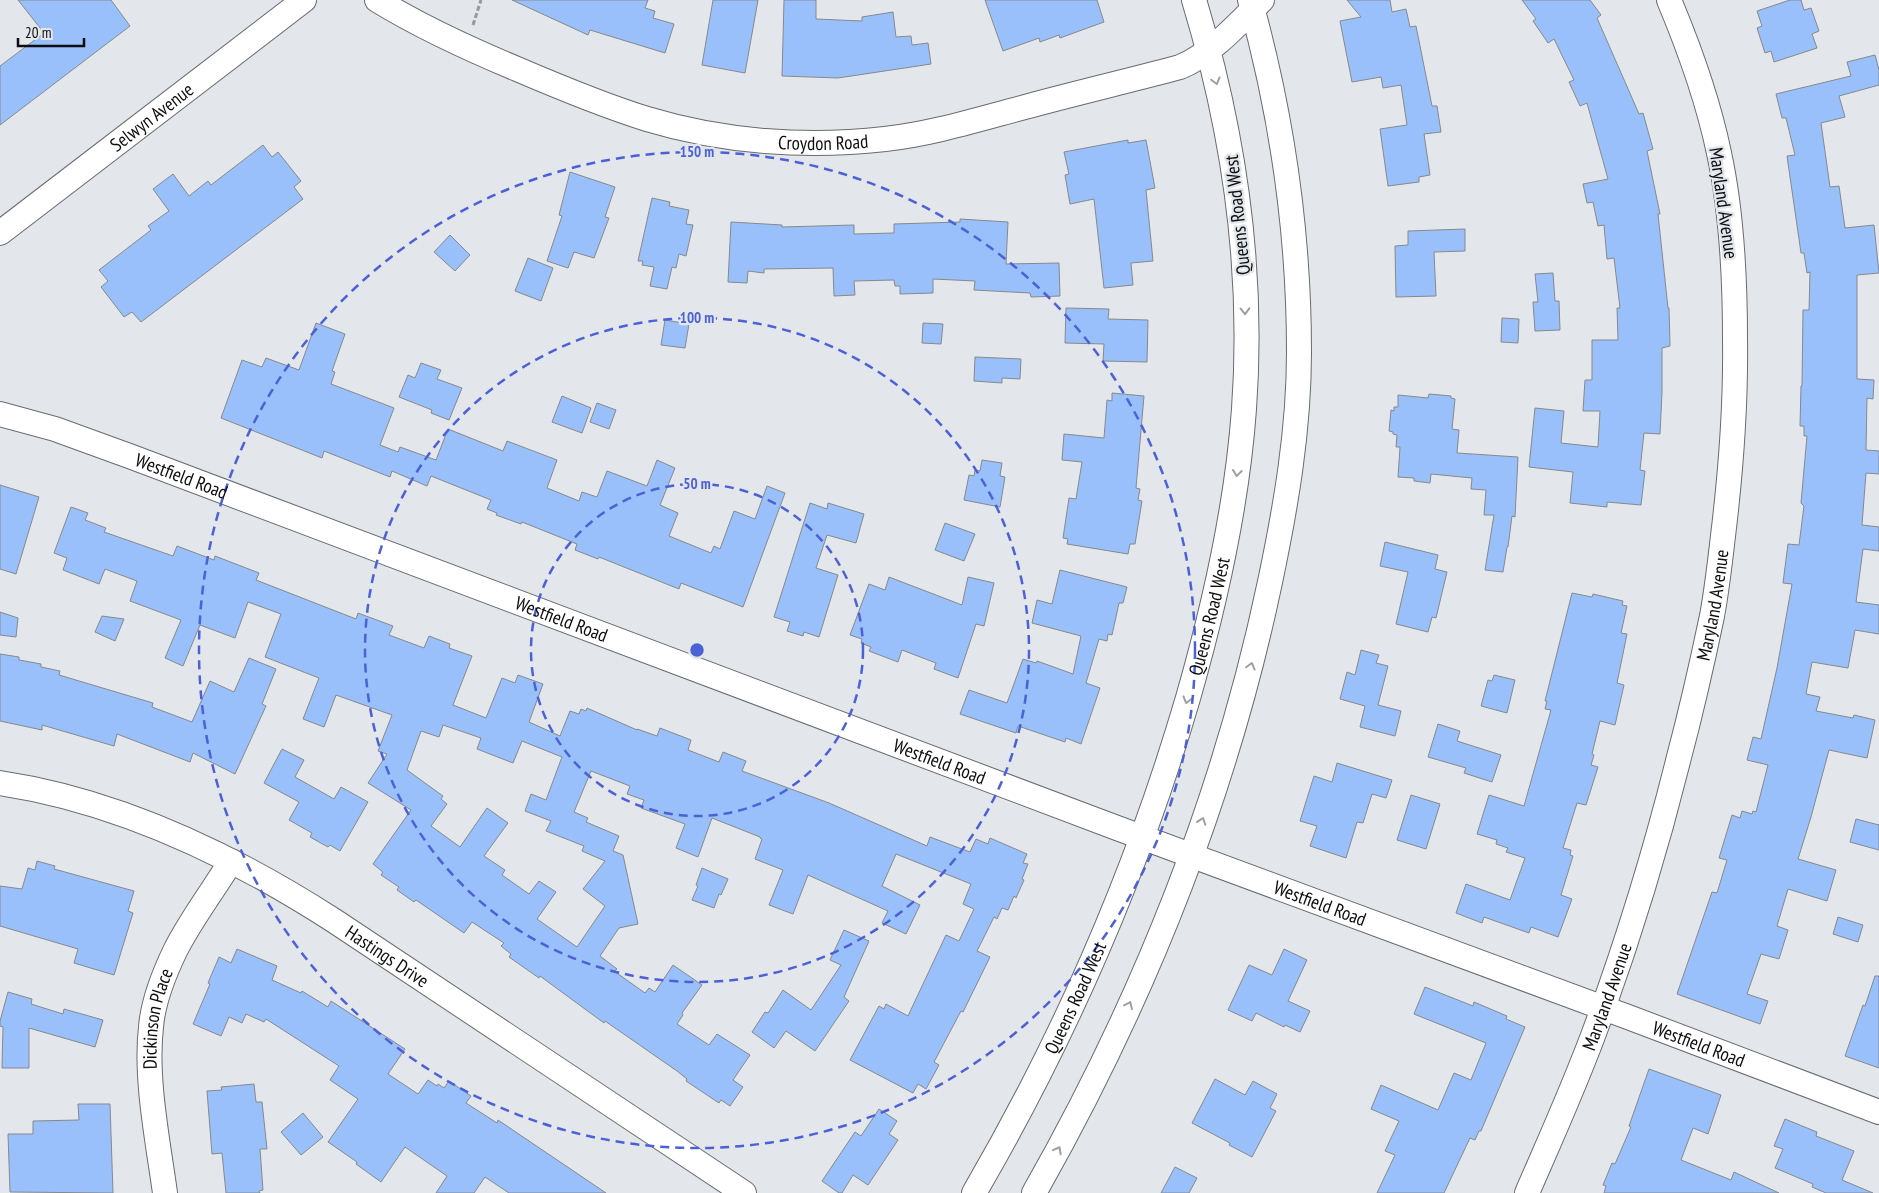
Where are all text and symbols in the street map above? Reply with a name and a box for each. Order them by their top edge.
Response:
scale bar [18,15,84,47]
text: 20 m [25,23,51,42]
one-way arrow [1210,76,1221,85]
street label: Selwyn Avenue [105,77,198,156]
street label: Croydon Road [777,129,869,155]
text: 150 m [680,142,714,161]
street label: Maryland Avenue [1704,146,1744,260]
street label: Queens Road West [1219,153,1255,276]
text: 100 m [680,308,714,327]
one-way arrow [1240,308,1250,315]
street label: Westfield Road [132,447,231,504]
one-way arrow [1233,469,1243,477]
text: 50 m [683,474,711,493]
street label: Maryland Avenue [1691,548,1733,663]
street label: Queens Road West [1183,554,1235,678]
street label: Westfield Road [512,590,611,647]
centre of rings [688,641,706,659]
one-way arrow [1245,663,1255,671]
one-way arrow [1183,695,1193,704]
street label: Westfield Road [890,733,989,790]
one-way arrow [1196,817,1206,826]
street label: Westfield Road [1270,875,1370,931]
street label: Hastings Drive [341,920,434,993]
street label: Queens Road West [1039,937,1111,1058]
street label: Maryland Avenue [1577,940,1637,1054]
street label: Dickinson Place [137,964,178,1070]
one-way arrow [1123,1001,1134,1010]
street label: Westfield Road [1649,1015,1748,1072]
one-way arrow [1052,1147,1062,1156]

